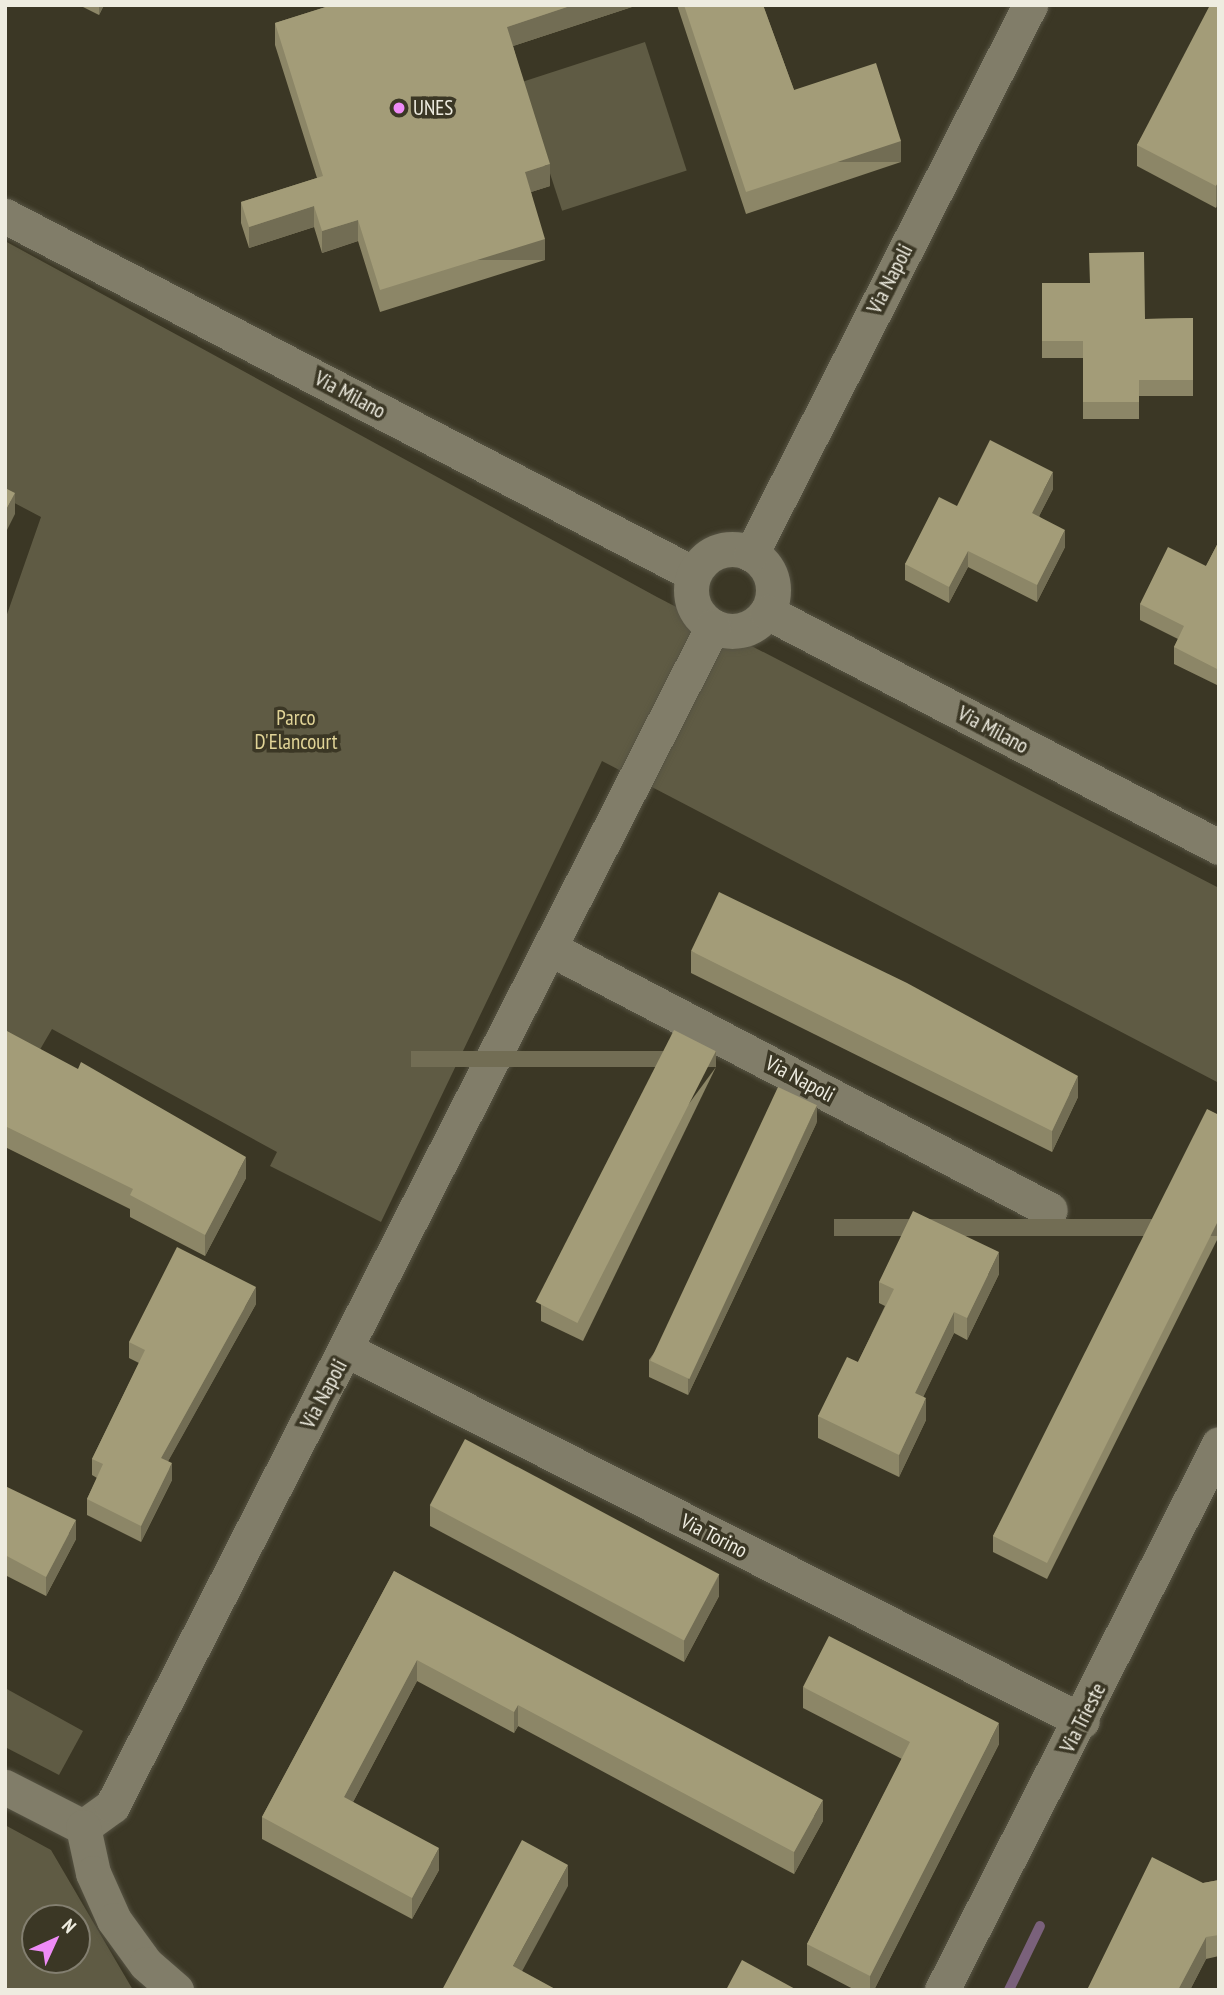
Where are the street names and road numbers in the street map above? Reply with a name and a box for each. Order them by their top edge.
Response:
street label: Via Napoli [862,240,918,318]
street label: Via Milano [310,366,390,424]
street label: Via Milano [953,701,1033,759]
street label: Via Napoli [761,1050,839,1108]
street label: Via Napoli [295,1355,353,1433]
street label: Via Torino [676,1508,752,1564]
street label: Via Trieste [1055,1679,1111,1757]

